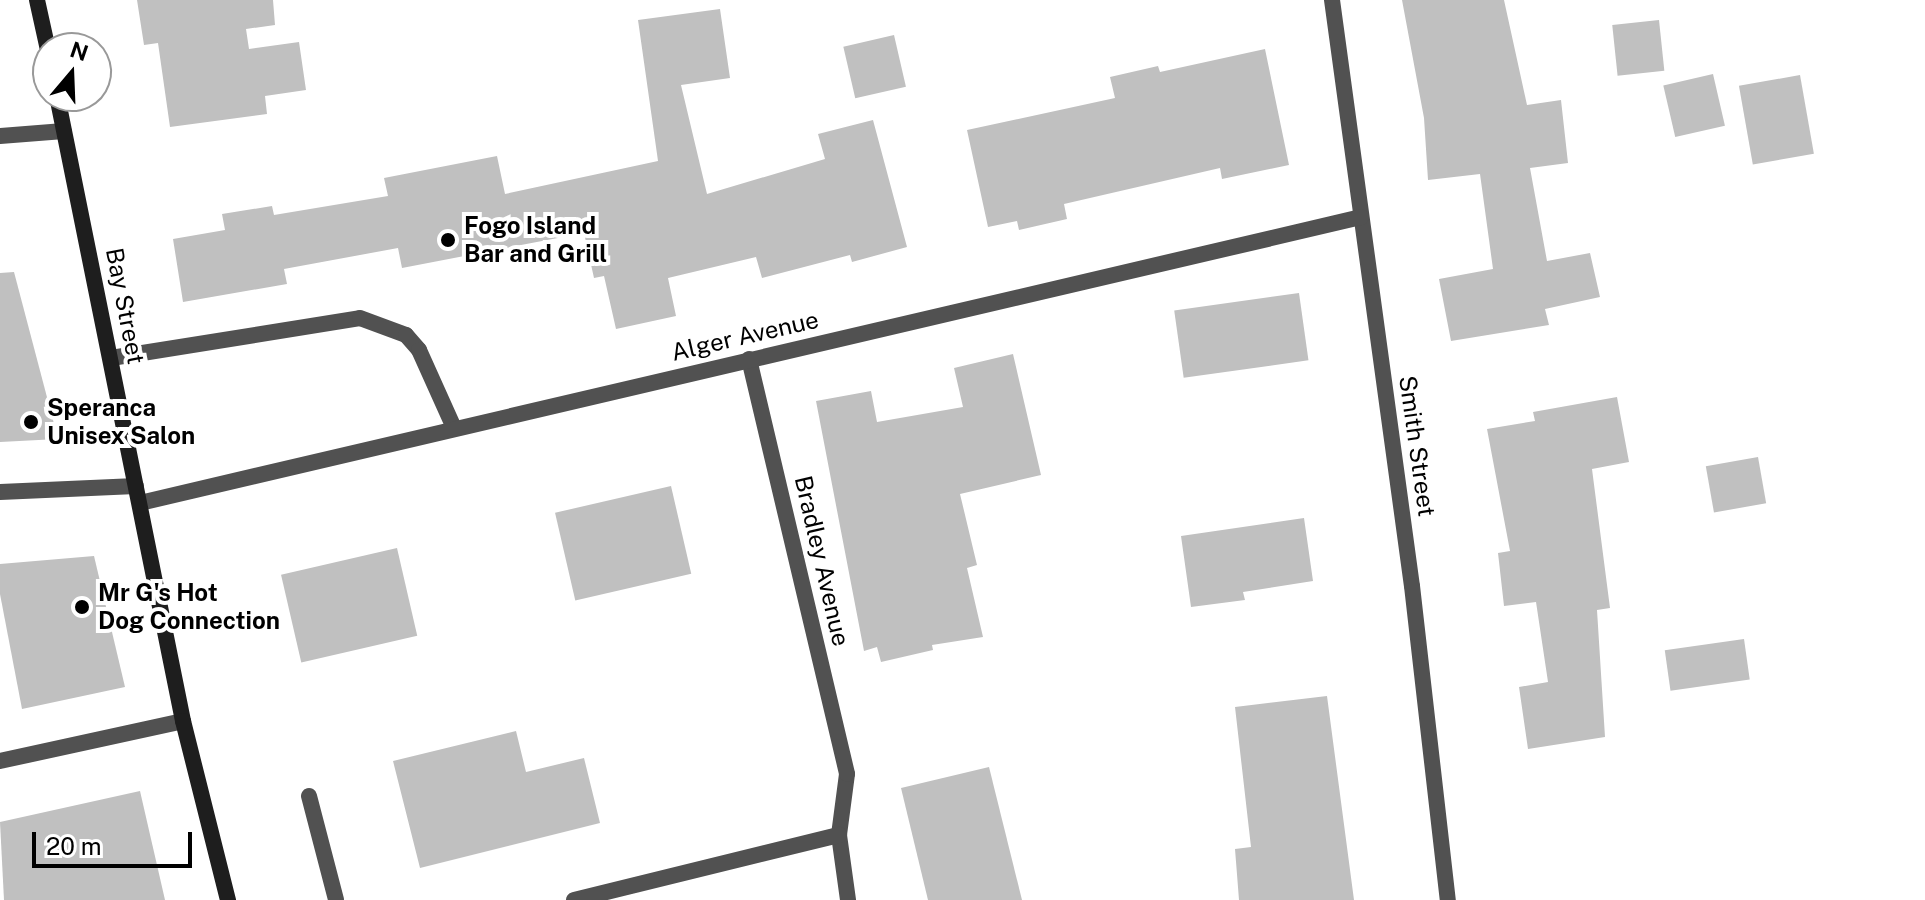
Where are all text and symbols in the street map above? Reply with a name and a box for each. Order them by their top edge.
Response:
north arrow [32,32,112,112]
text: N [67,36,92,66]
place label: Fogo Island Bar and Grill [464,212,607,268]
marker: Fogo Island Bar and Grill [439,231,457,249]
street label: Bay Street [100,245,150,367]
street label: Alger Avenue [669,305,821,367]
street label: Smith Street [1393,374,1441,518]
place label: Speranca Unisex Salon [47,394,195,450]
marker: Speranca Unisex Salon [22,413,40,431]
street label: Bradley Avenue [788,473,856,649]
place label: Mr G's Hot Dog Connection [98,579,280,635]
marker: Mr G's Hot Dog Connection [73,598,91,616]
scale bar [36,816,196,866]
text: 20 m [46,832,102,860]

